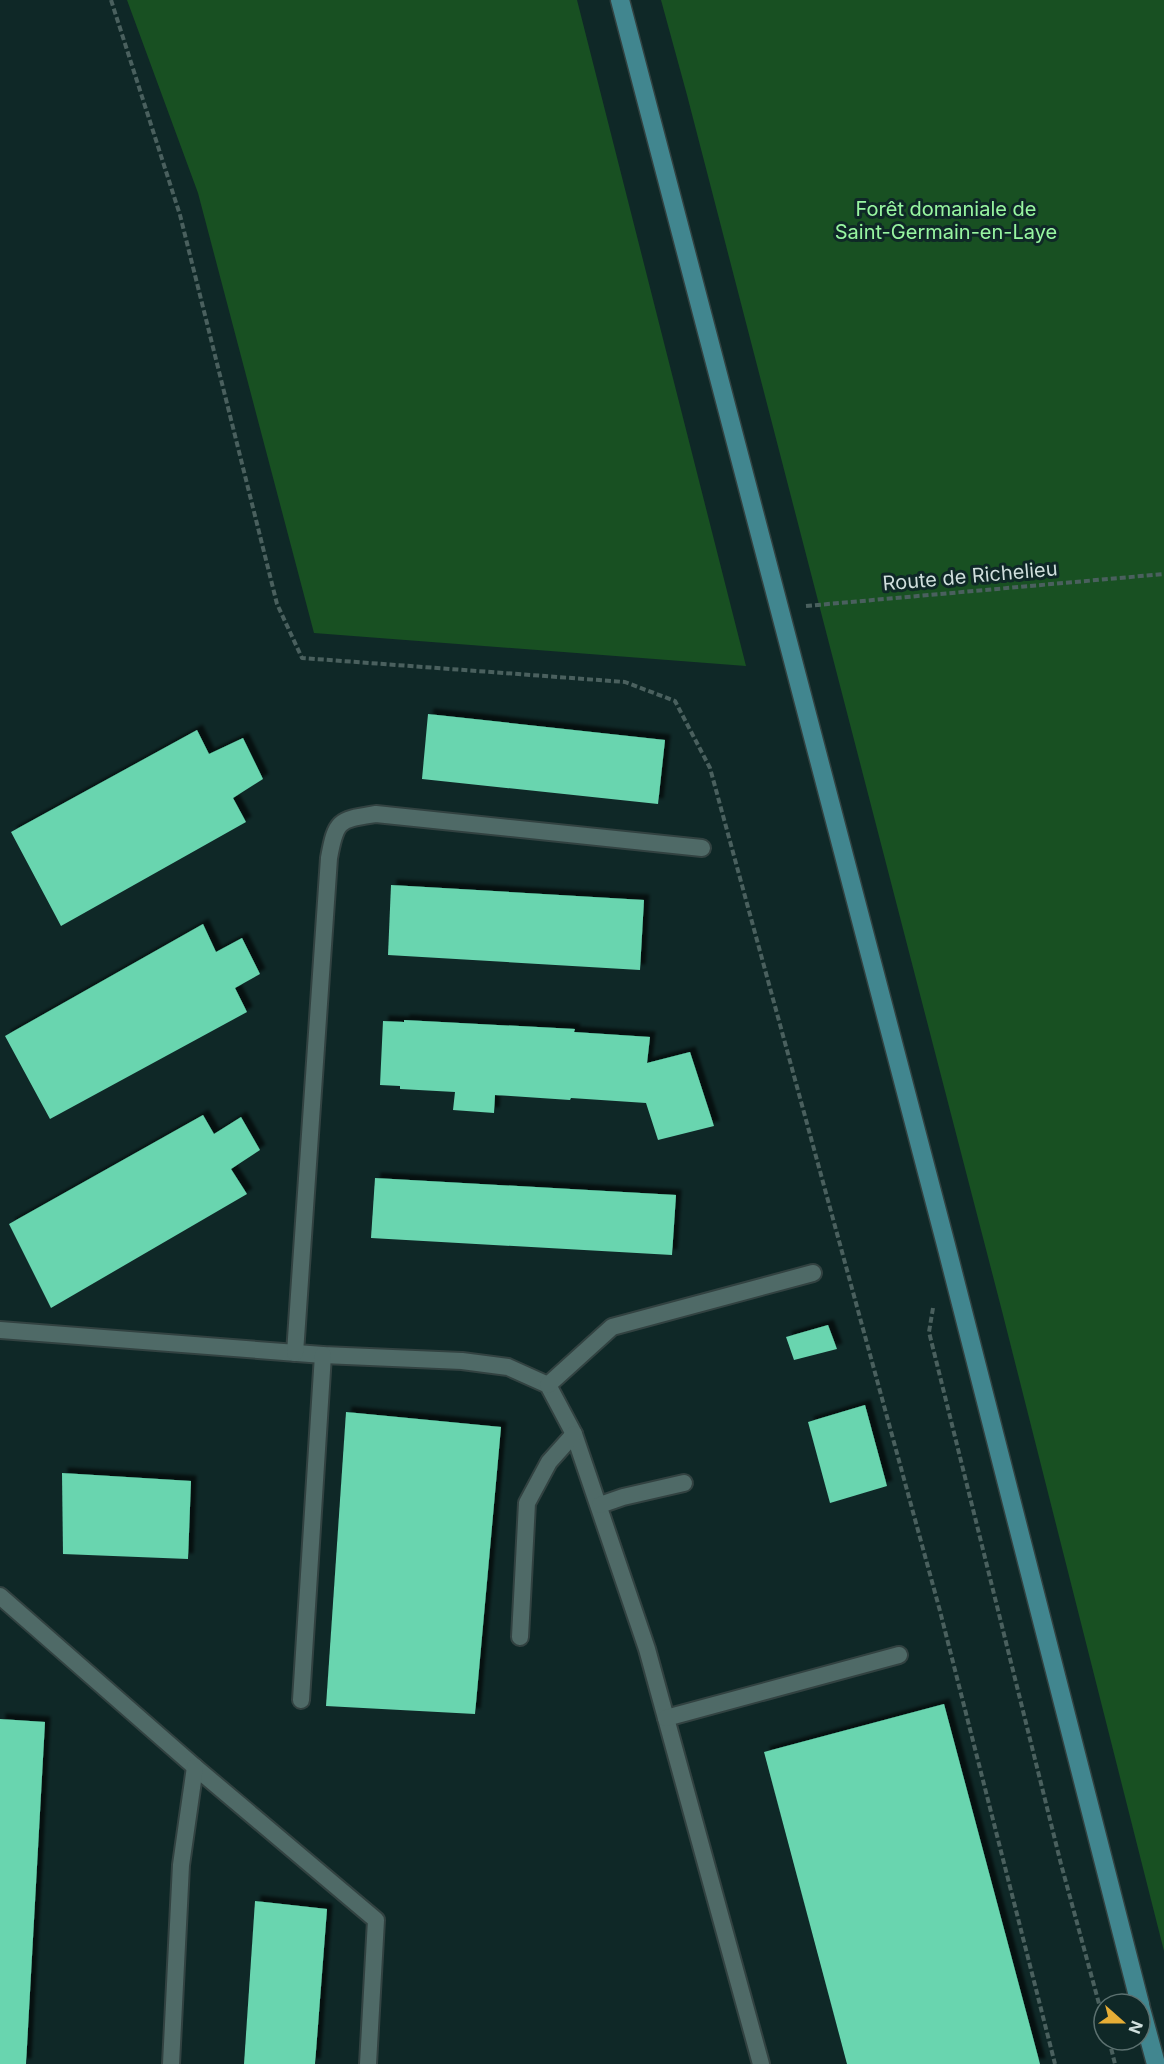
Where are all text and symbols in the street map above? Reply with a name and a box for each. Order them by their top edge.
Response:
park label: Forêt domaniale de Saint-Germain-en-Laye [835,197,1057,244]
street label: Route de Richelieu [882,556,1058,596]
north arrow [1092,1992,1152,2052]
text: N [1124,2018,1148,2037]

